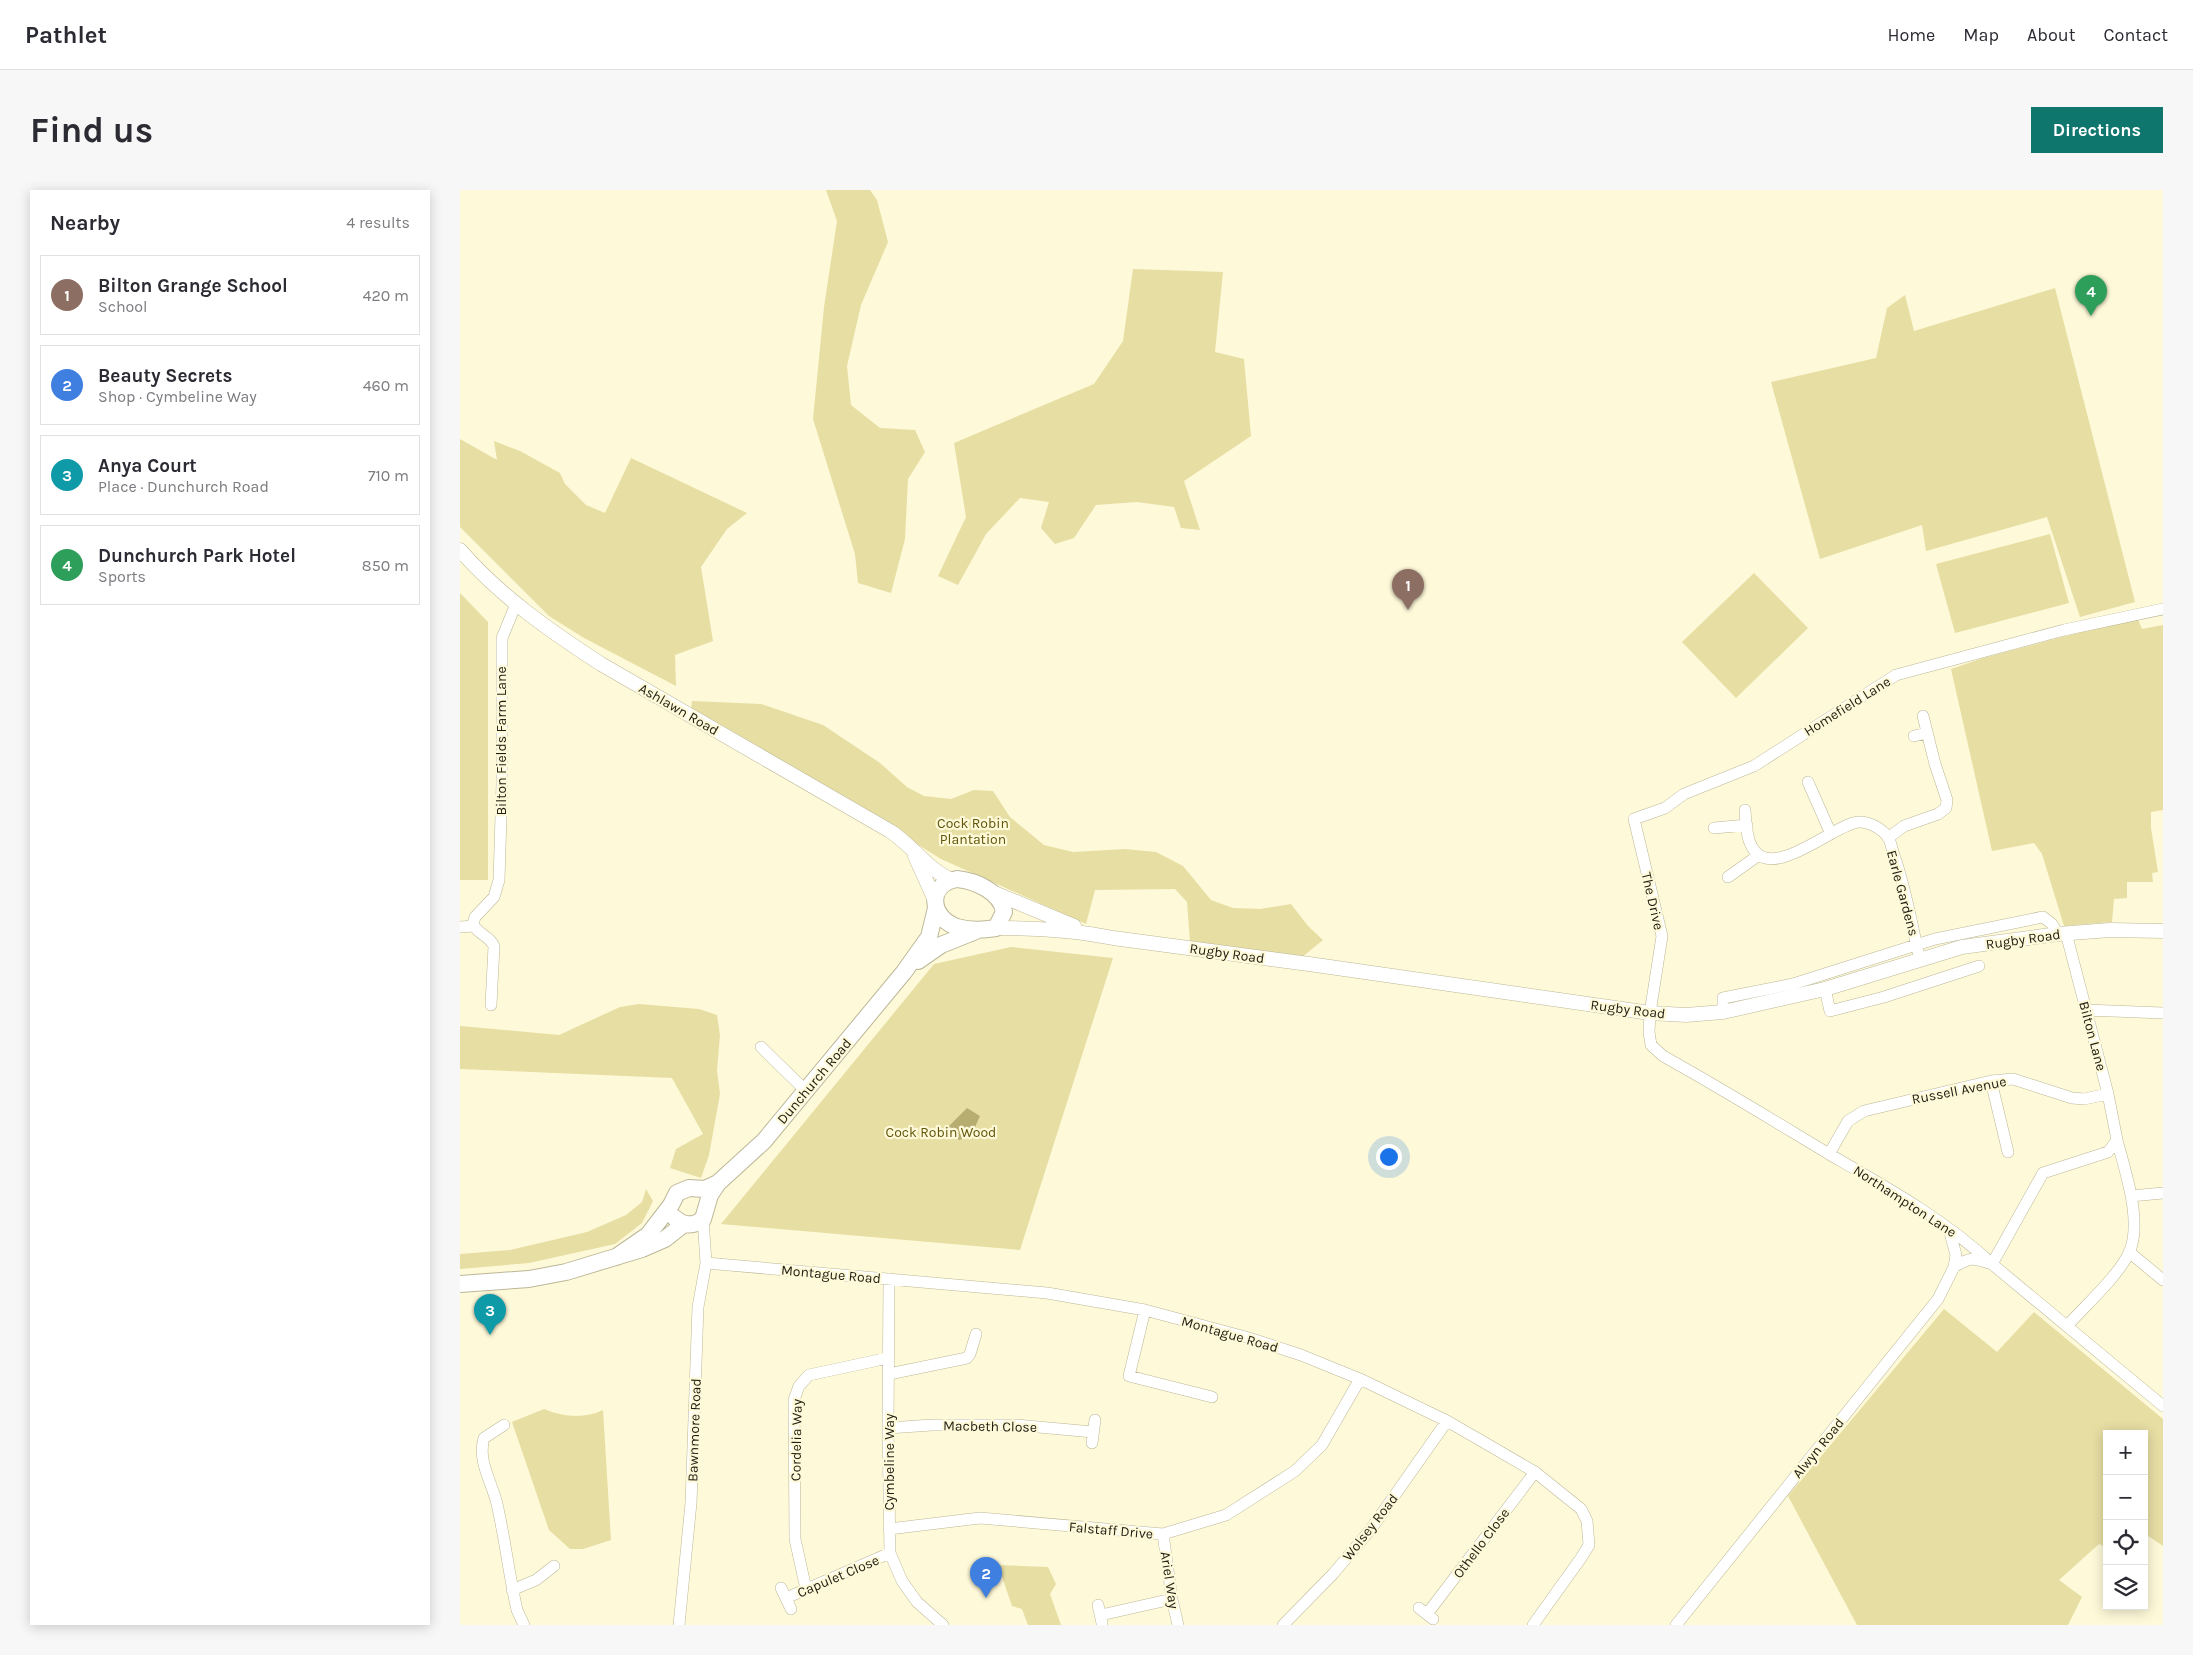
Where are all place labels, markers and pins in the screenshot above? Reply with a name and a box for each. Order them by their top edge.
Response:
pin: 4 [2075,275,2107,316]
pin: 1 [1392,569,1424,610]
pin: 3 [474,1294,506,1335]
pin: 2 [970,1557,1002,1598]

